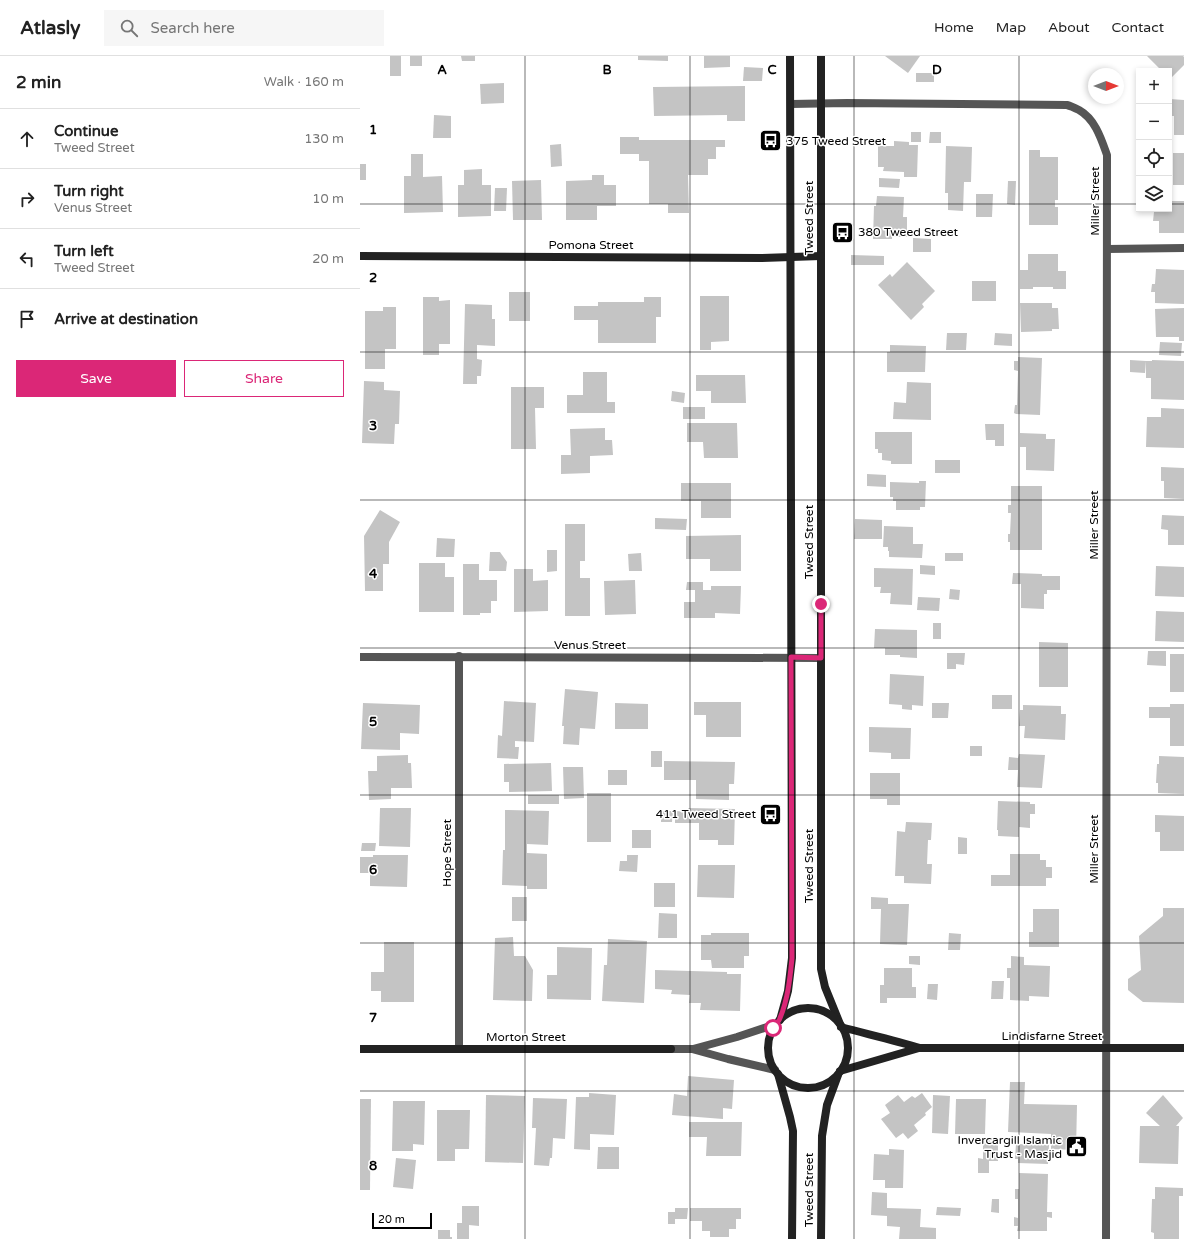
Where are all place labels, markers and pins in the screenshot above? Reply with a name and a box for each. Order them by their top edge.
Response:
bus stop icon: 375 Tweed Street [757,128,783,154]
place label: 375 Tweed Street [786,134,887,148]
bus stop icon: 380 Tweed Street [829,219,855,245]
place label: 380 Tweed Street [858,225,959,239]
bus stop icon: 411 Tweed Street [758,801,784,827]
place label: 411 Tweed Street [656,807,756,821]
place label: Invercargill Islamic Trust - Masjid [958,1133,1062,1161]
public building icon: Invercargill Islamic Trust - Masjid [1064,1134,1090,1160]

